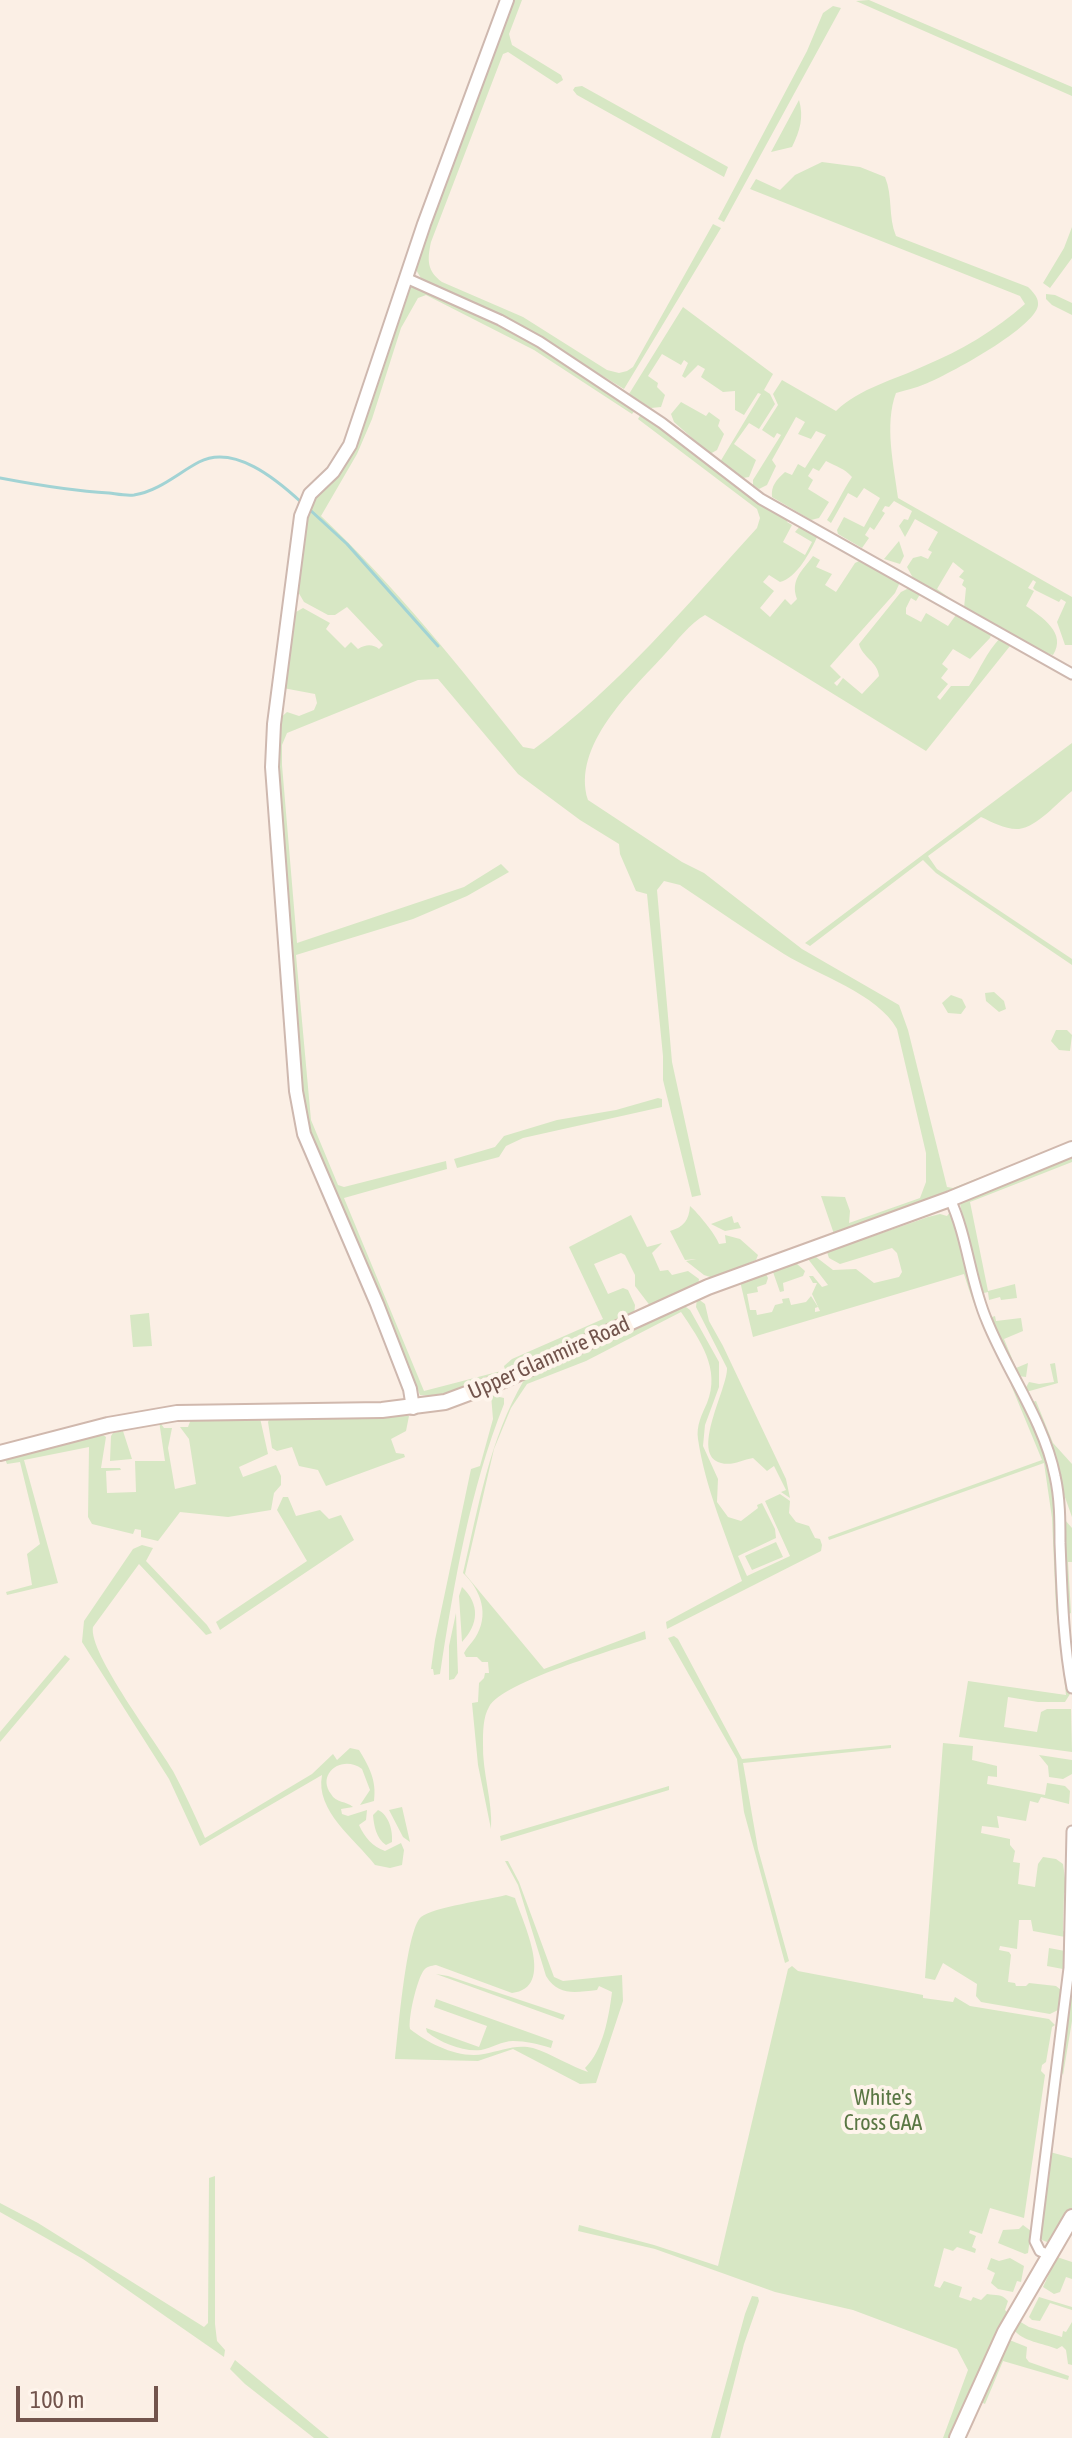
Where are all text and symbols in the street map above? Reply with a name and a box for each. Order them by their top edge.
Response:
street label: Upper Glanmire Road [464,1311,634,1405]
park label: White's Cross GAA [844,2085,922,2136]
scale bar [20,2370,162,2420]
text: 100 m [30,2386,84,2413]

